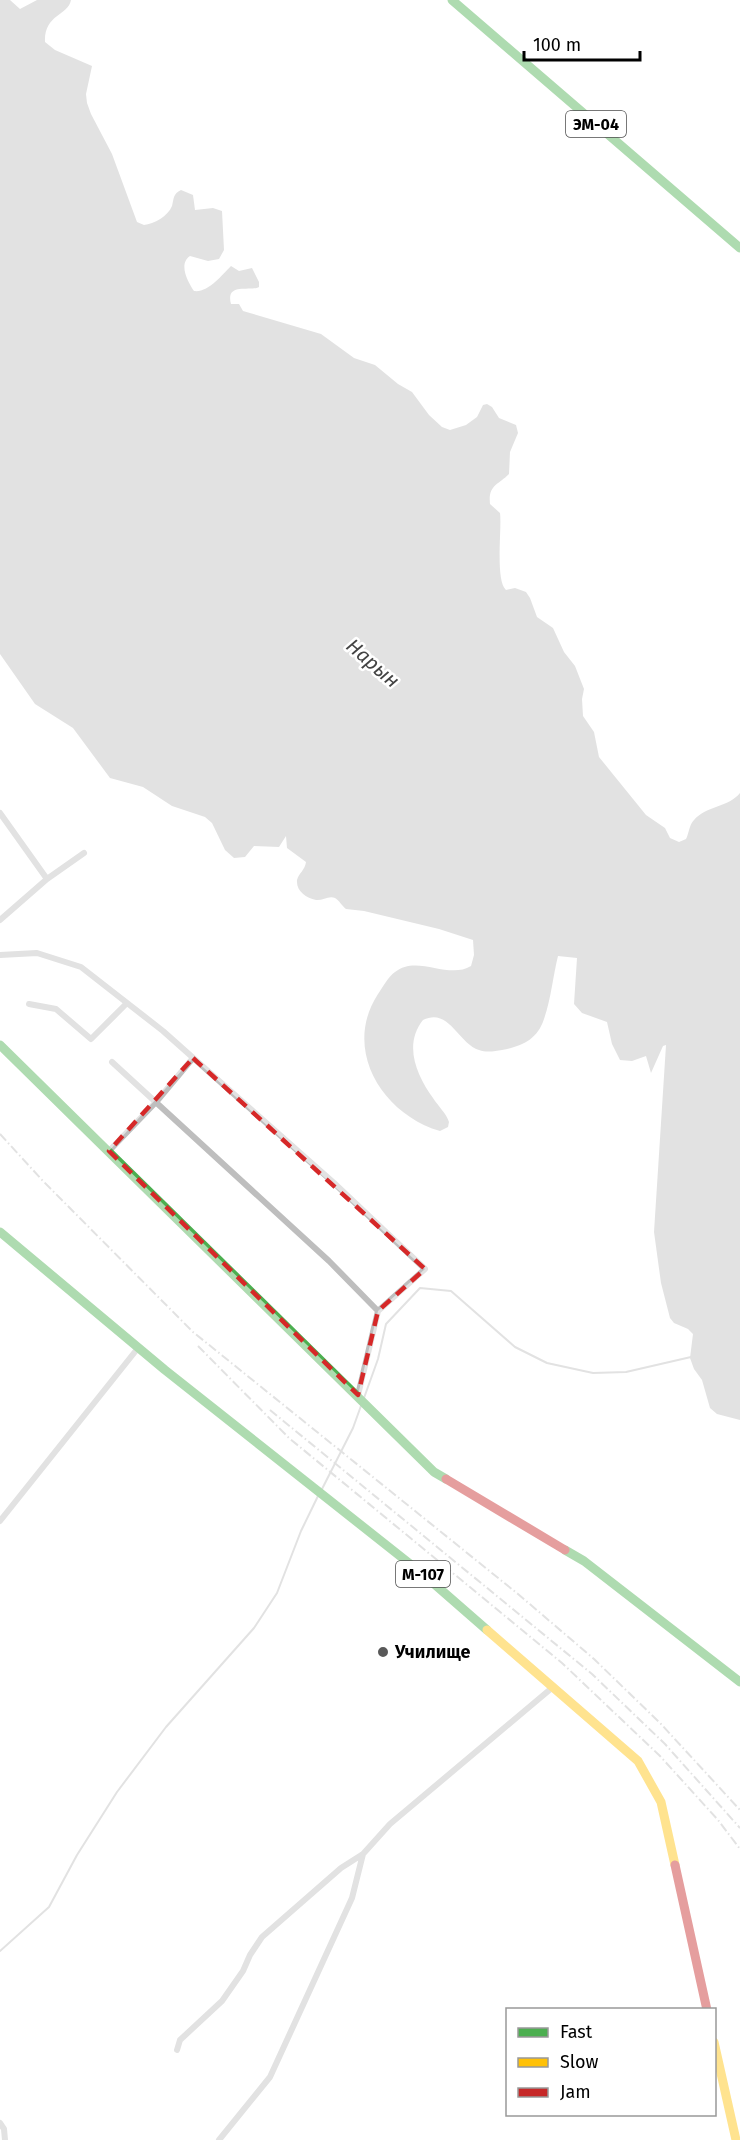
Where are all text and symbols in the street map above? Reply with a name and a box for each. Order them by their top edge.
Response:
scale bar [524,24,640,62]
text: 100 m [533,34,581,56]
road number: ЭМ-04 [566,111,626,137]
water label: Нарын [342,633,404,693]
road number: М-107 [396,1561,450,1587]
place label: Училище [394,1641,471,1663]
marker: Училище [376,1645,390,1659]
legend [506,2008,716,2116]
text: Fast [560,2021,593,2043]
text: Slow [560,2051,599,2073]
text: Jam [560,2081,591,2103]

